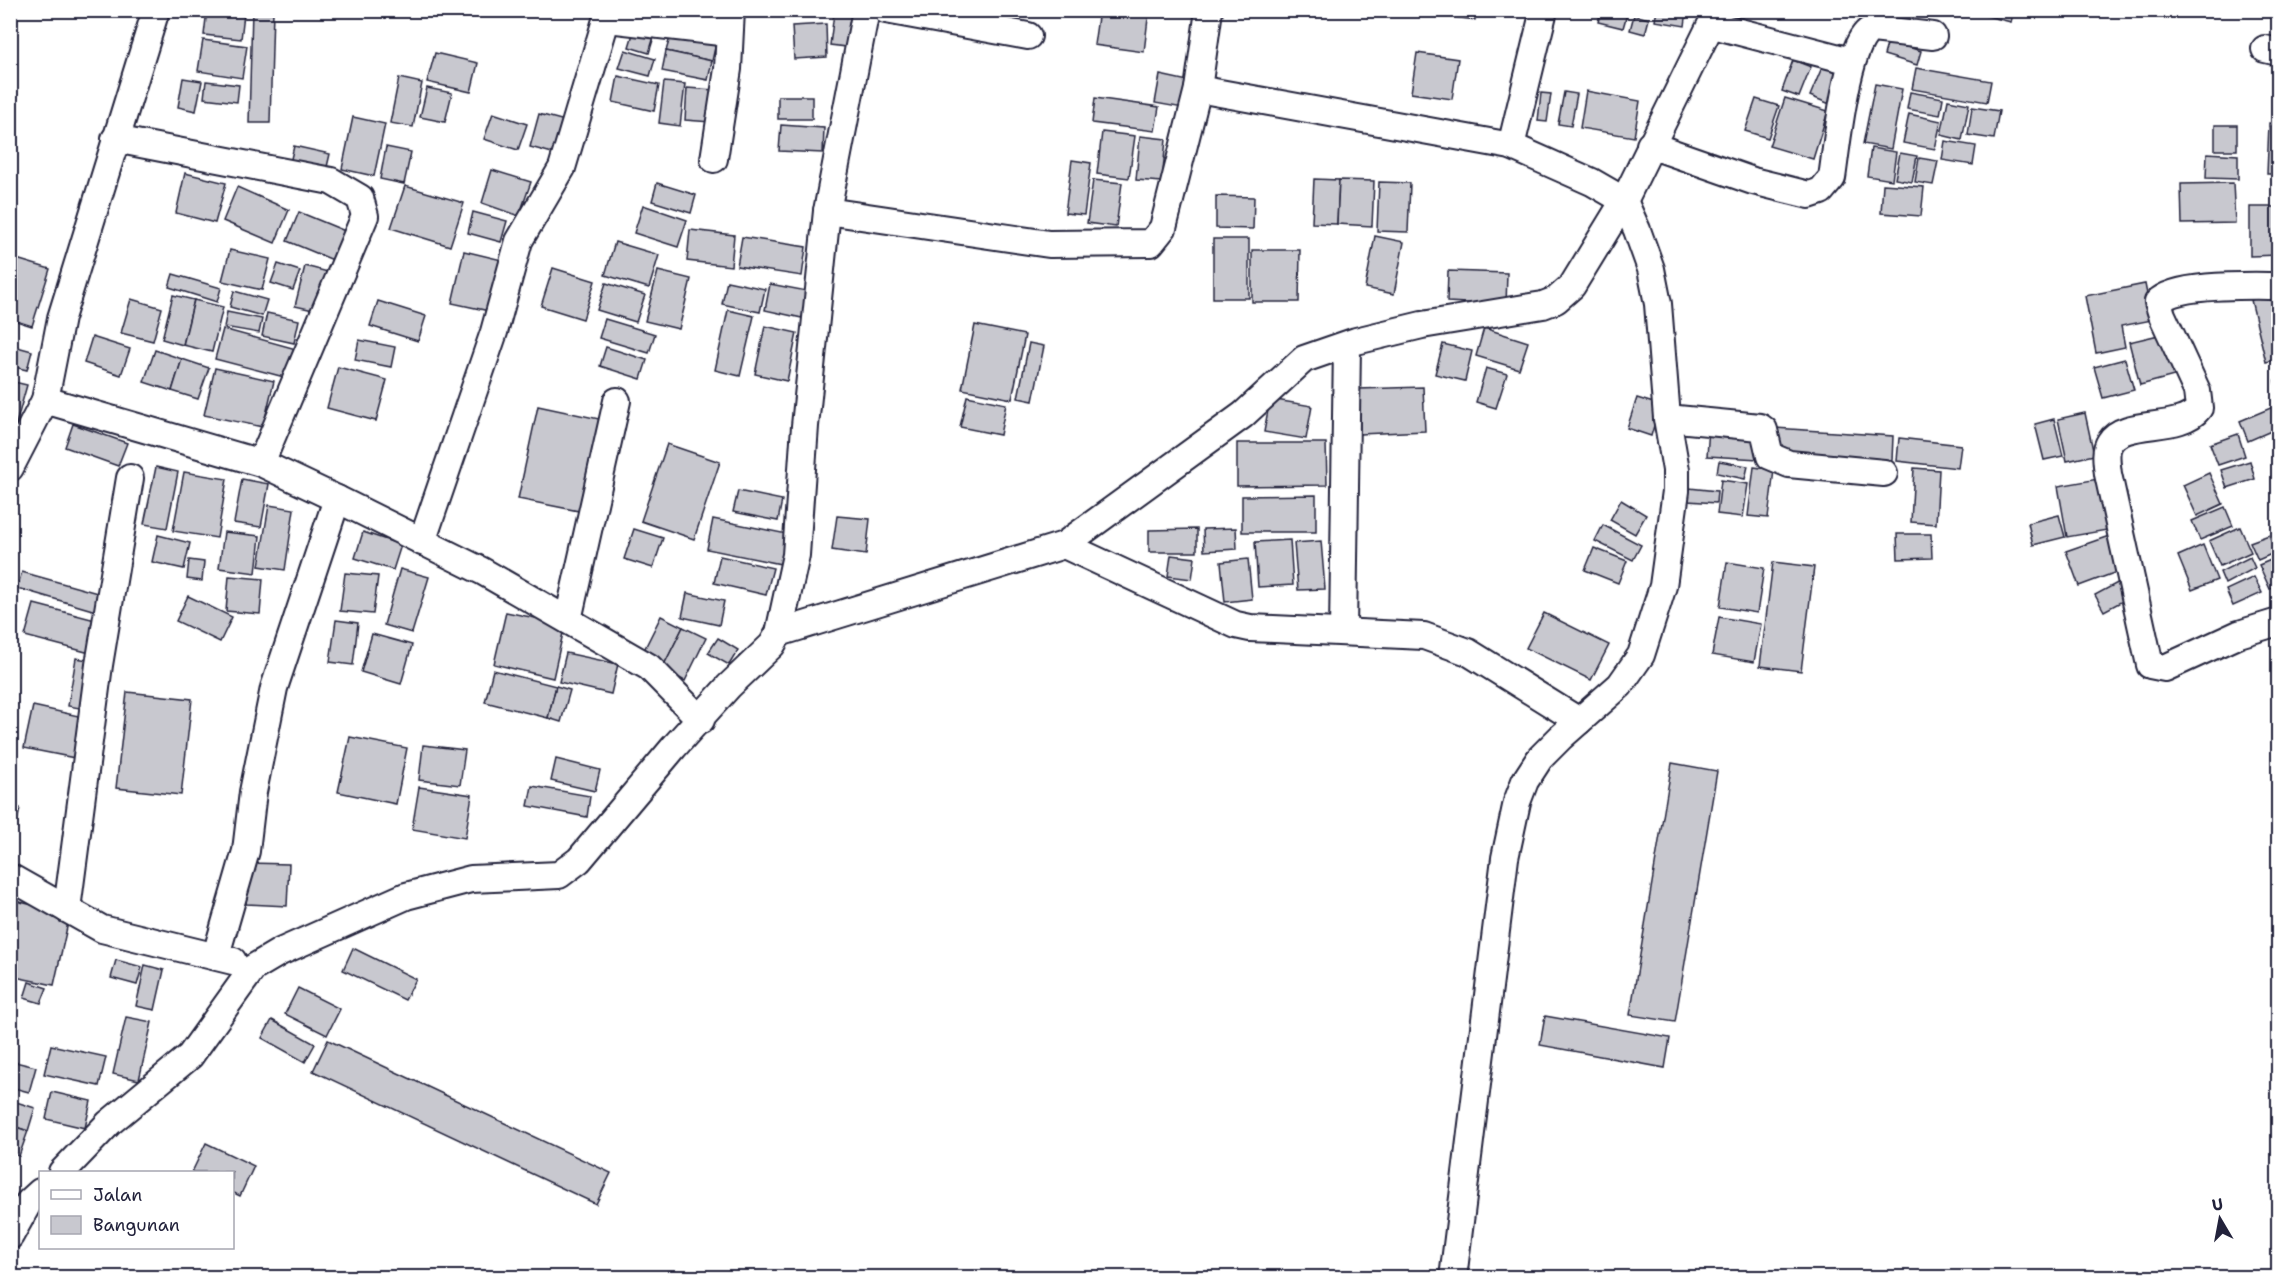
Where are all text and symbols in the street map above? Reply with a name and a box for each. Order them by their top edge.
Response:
legend [39,1171,234,1249]
text: Jalan [93,1183,142,1207]
north arrow [2190,1189,2250,1249]
text: U [2210,1193,2225,1216]
text: Bangunan [93,1213,180,1237]

